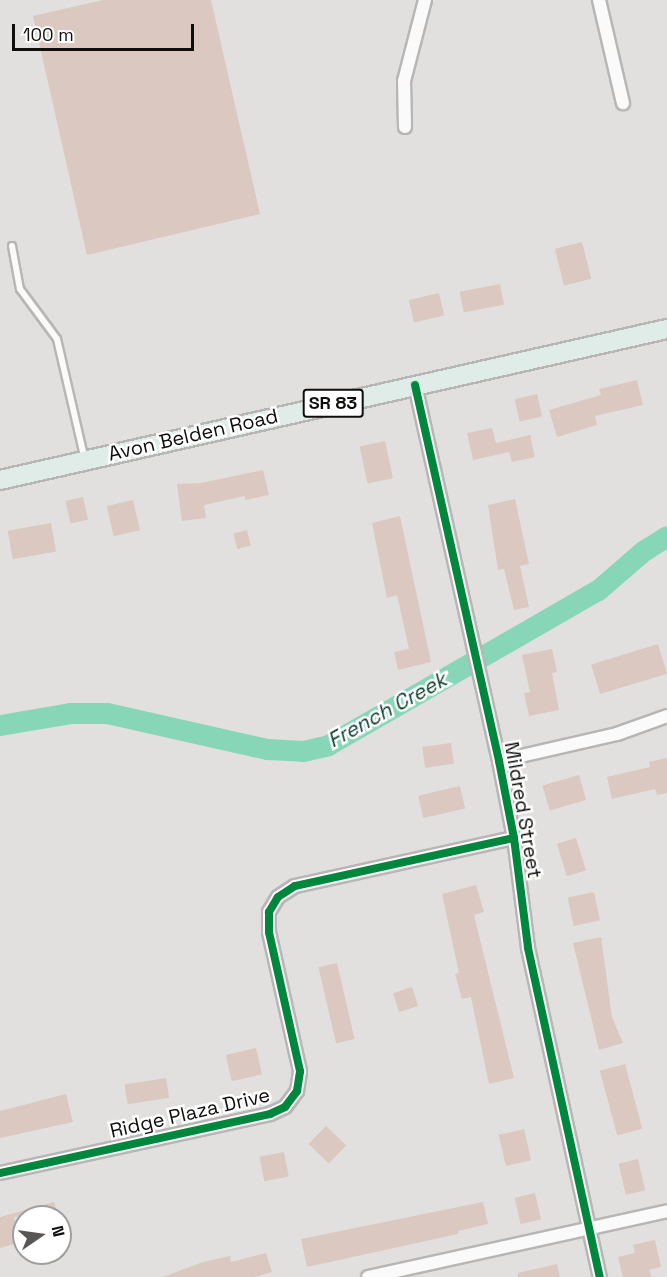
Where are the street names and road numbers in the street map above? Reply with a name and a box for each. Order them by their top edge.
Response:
road number: SR 83 [302,388,364,418]
street label: Avon Belden Road [106,404,280,466]
street label: Mildred Street [499,740,547,880]
street label: Ridge Plaza Drive [108,1083,272,1143]

